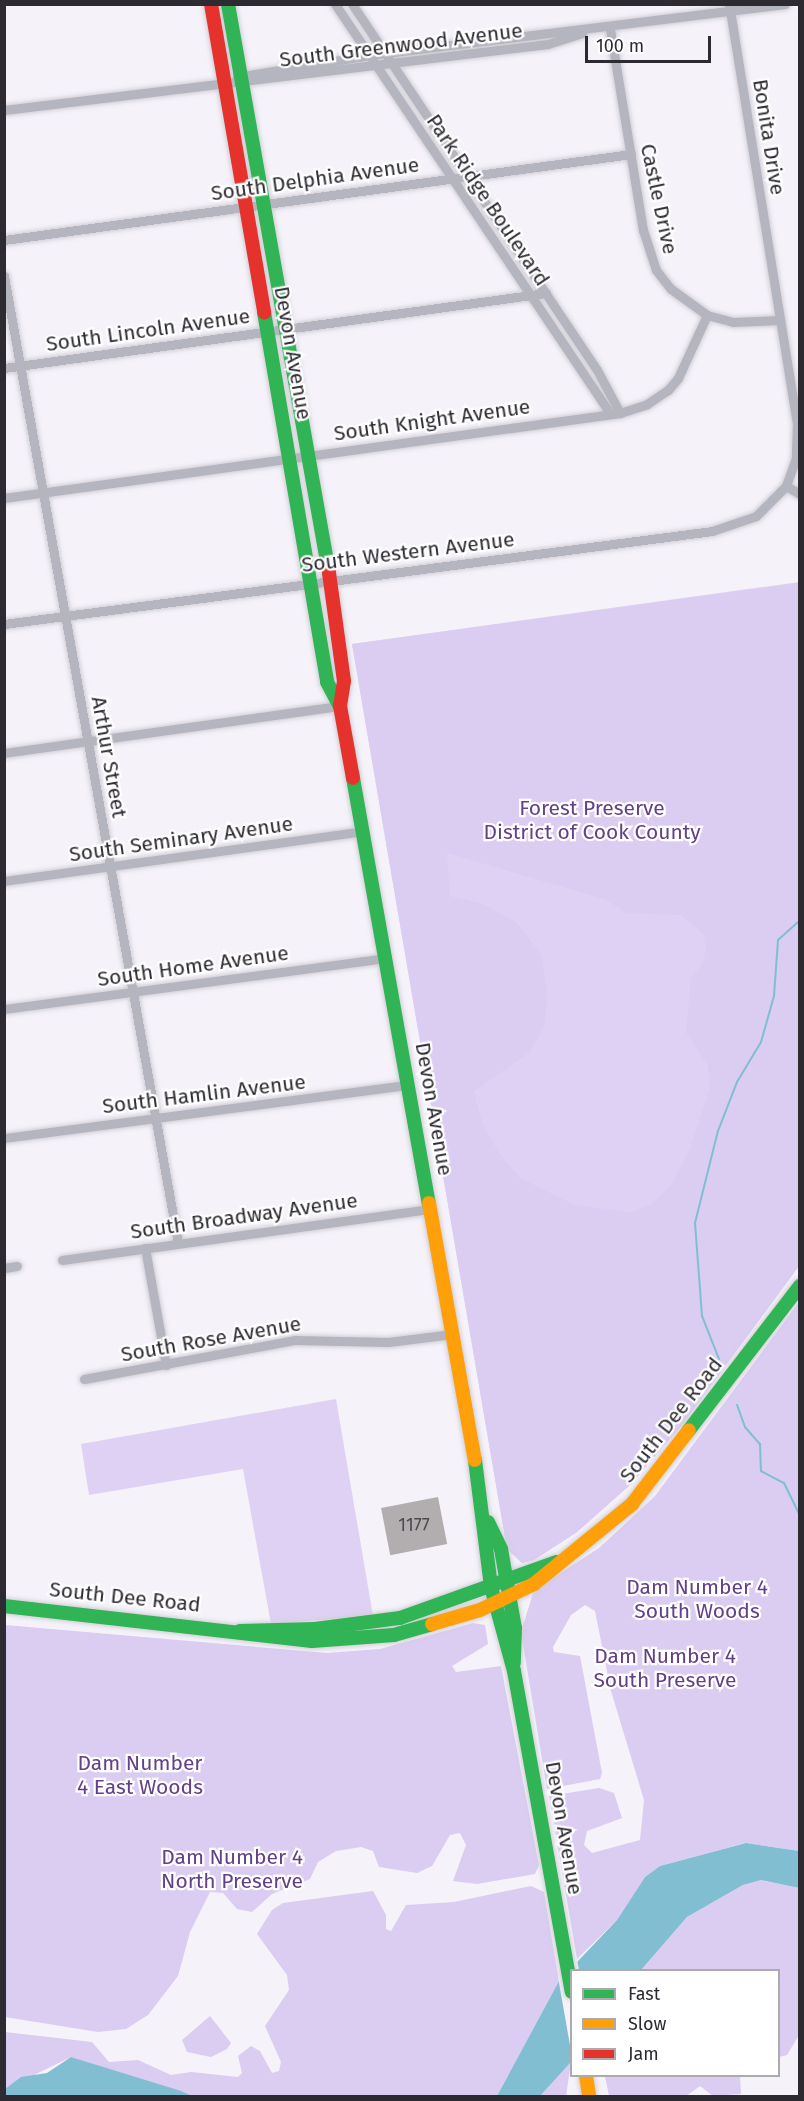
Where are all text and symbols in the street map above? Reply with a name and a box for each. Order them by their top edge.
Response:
street label: South Greenwood Avenue [278,18,524,72]
scale bar [588,24,714,62]
text: 100 m [596,35,644,57]
street label: Bonita Drive [747,77,791,197]
street label: Park Ridge Boulevard [421,109,555,291]
street label: Castle Drive [635,141,683,257]
street label: South Delphia Avenue [209,152,421,206]
street label: Devon Avenue [269,284,317,422]
street label: South Lincoln Avenue [44,303,252,357]
street label: South Knight Avenue [332,394,532,446]
street label: South Western Avenue [300,526,516,578]
street label: Arthur Street [86,694,132,820]
park label: Forest Preserve District of Cook County [483,795,701,845]
street label: South Seminary Avenue [68,811,294,867]
street label: South Home Avenue [96,940,290,992]
street label: Devon Avenue [410,1040,458,1178]
street label: South Hamlin Avenue [101,1069,307,1119]
street label: South Broadway Avenue [129,1188,359,1244]
street label: South Rose Avenue [119,1311,303,1367]
street label: South Dee Road [614,1352,728,1488]
house number: 1177 [398,1514,430,1536]
park label: Dam Number 4 South Woods [626,1574,768,1624]
street label: South Dee Road [48,1577,202,1617]
park label: Dam Number 4 South Preserve [593,1643,737,1693]
park label: Dam Number 4 East Woods [77,1750,203,1800]
street label: Devon Avenue [540,1759,588,1897]
park label: Dam Number 4 North Preserve [161,1844,303,1894]
legend [570,1969,780,2077]
text: Fast [628,1983,660,2005]
text: Slow [628,2013,666,2035]
text: Jam [628,2043,659,2065]

